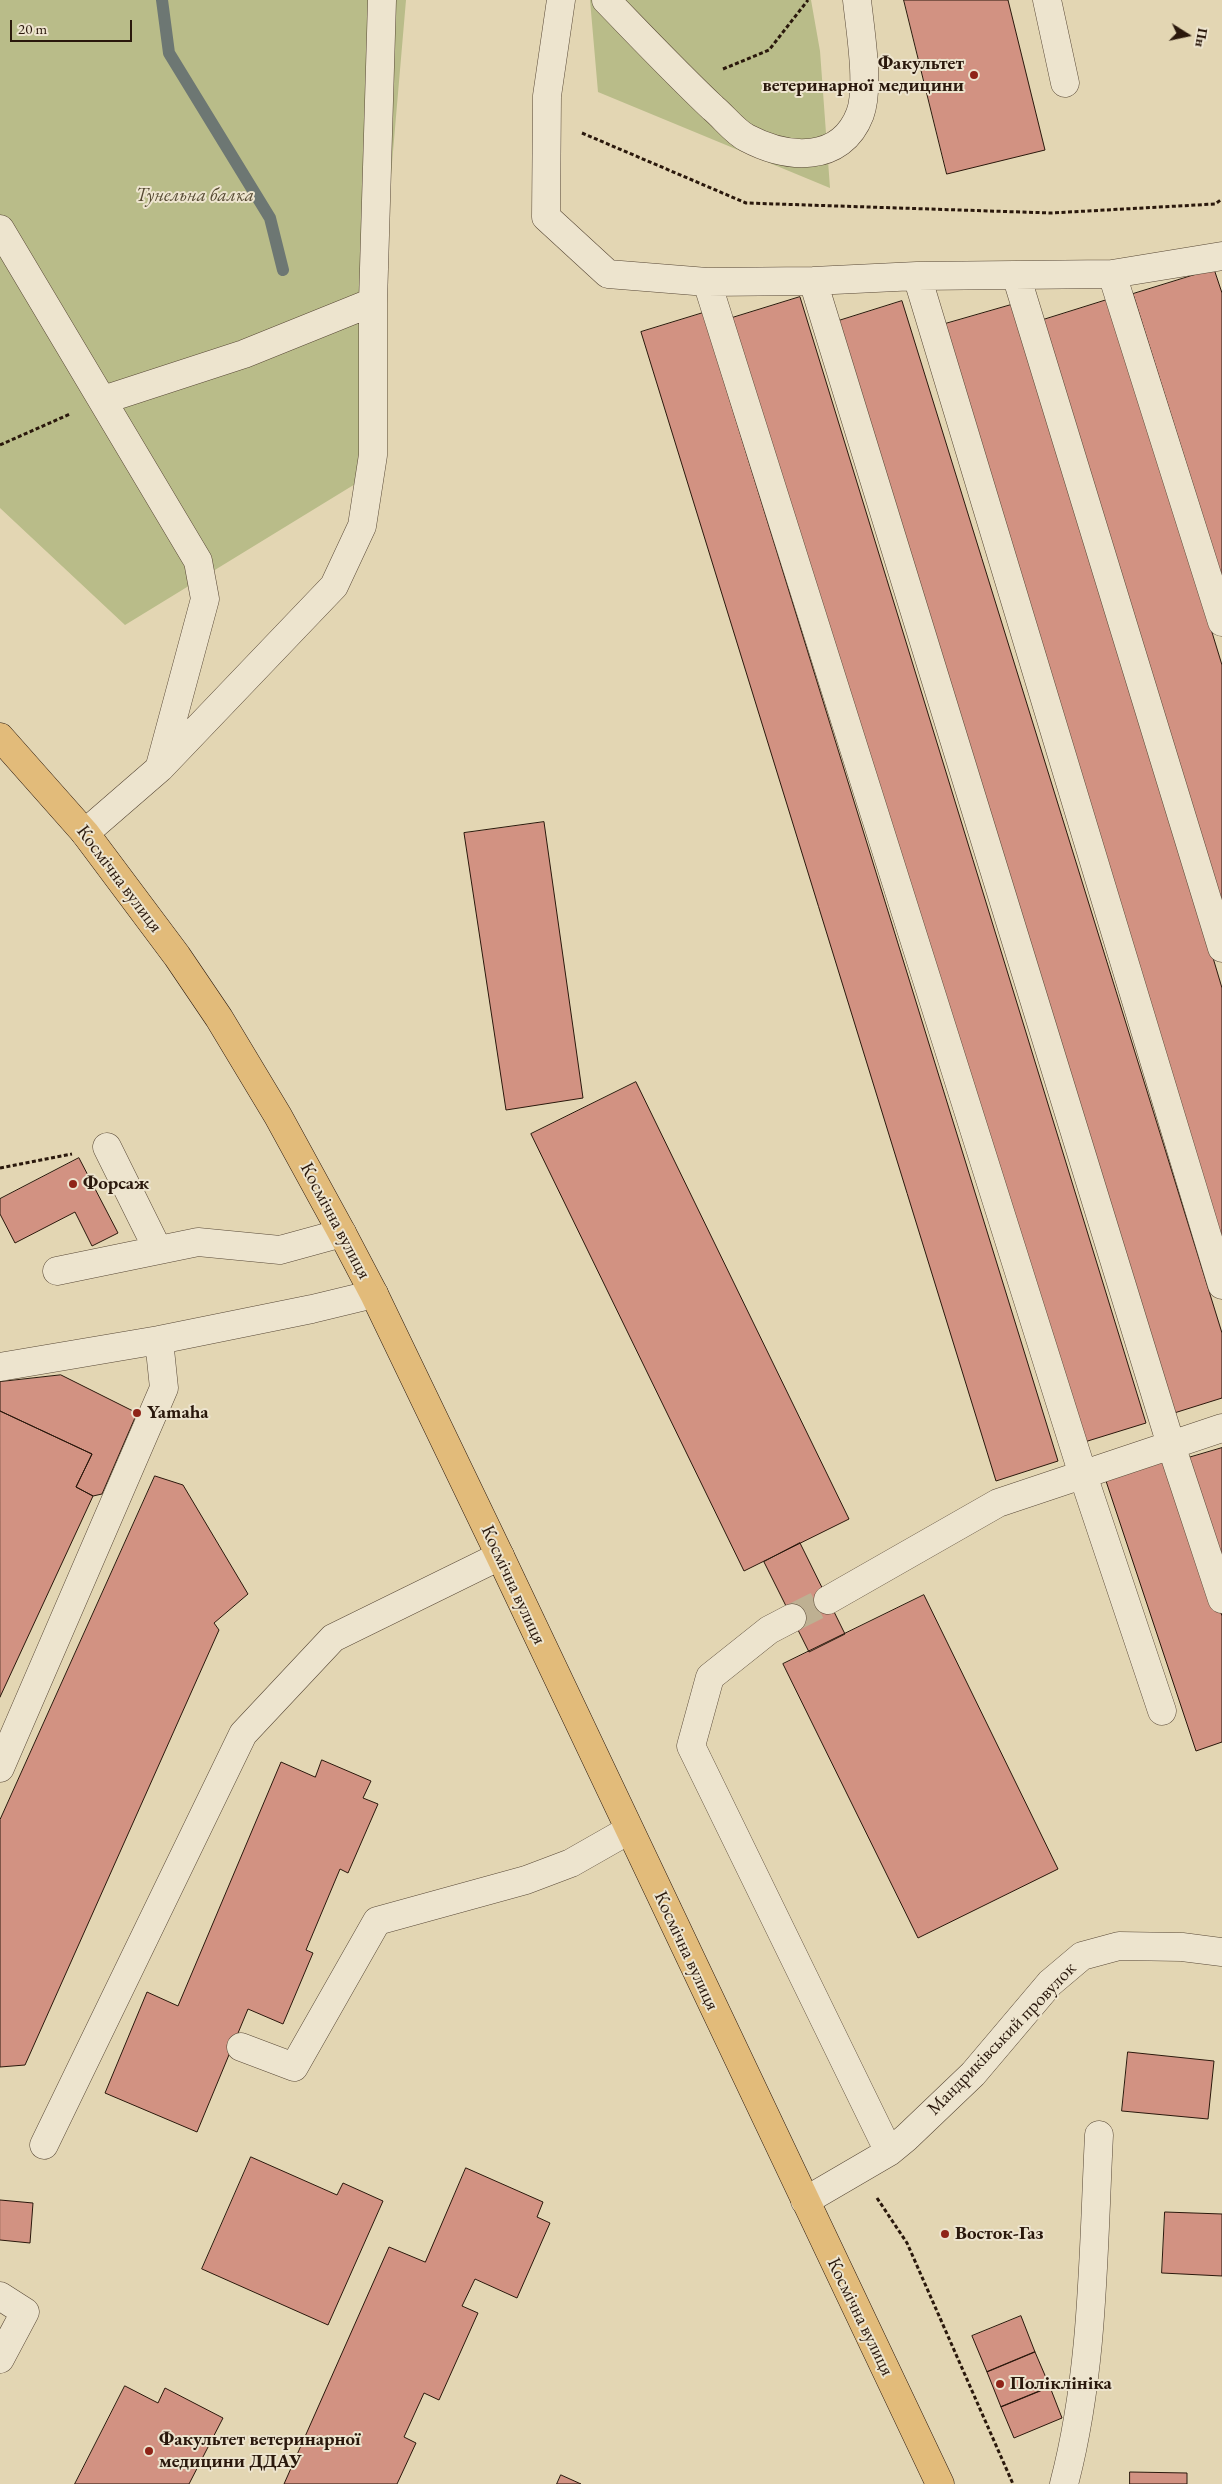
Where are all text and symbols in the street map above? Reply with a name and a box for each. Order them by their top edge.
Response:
scale bar [12,10,135,42]
north arrow [1162,10,1212,60]
text: 20 m [18,19,47,38]
text: Пн [1191,27,1212,49]
place label: Факультет ветеринарної медицини [763,53,964,97]
marker: Факультет ветеринарної медицини [968,69,980,81]
park label: Тунельна балка [136,185,254,207]
street label: Космічна вулиця [71,821,167,937]
street label: Космічна вулиця [295,1159,375,1283]
place label: Форсаж [83,1173,149,1195]
marker: Форсаж [67,1178,79,1190]
place label: Yamaha [147,1402,209,1424]
marker: Yamaha [131,1407,143,1419]
street label: Космічна вулиця [475,1522,551,1648]
street label: Космічна вулиця [648,1888,724,2014]
street label: Мандриківський провулок [923,1958,1081,2120]
place label: Восток-Газ [955,2223,1043,2245]
marker: Восток-Газ [939,2228,951,2240]
street label: Космічна вулиця [822,2254,898,2380]
place label: Поліклініка [1010,2373,1112,2395]
marker: Поліклініка [994,2378,1006,2390]
place label: Факультет ветеринарної медицини ДДАУ [159,2429,361,2473]
marker: Факультет ветеринарної медицини ДДАУ [143,2445,155,2457]

